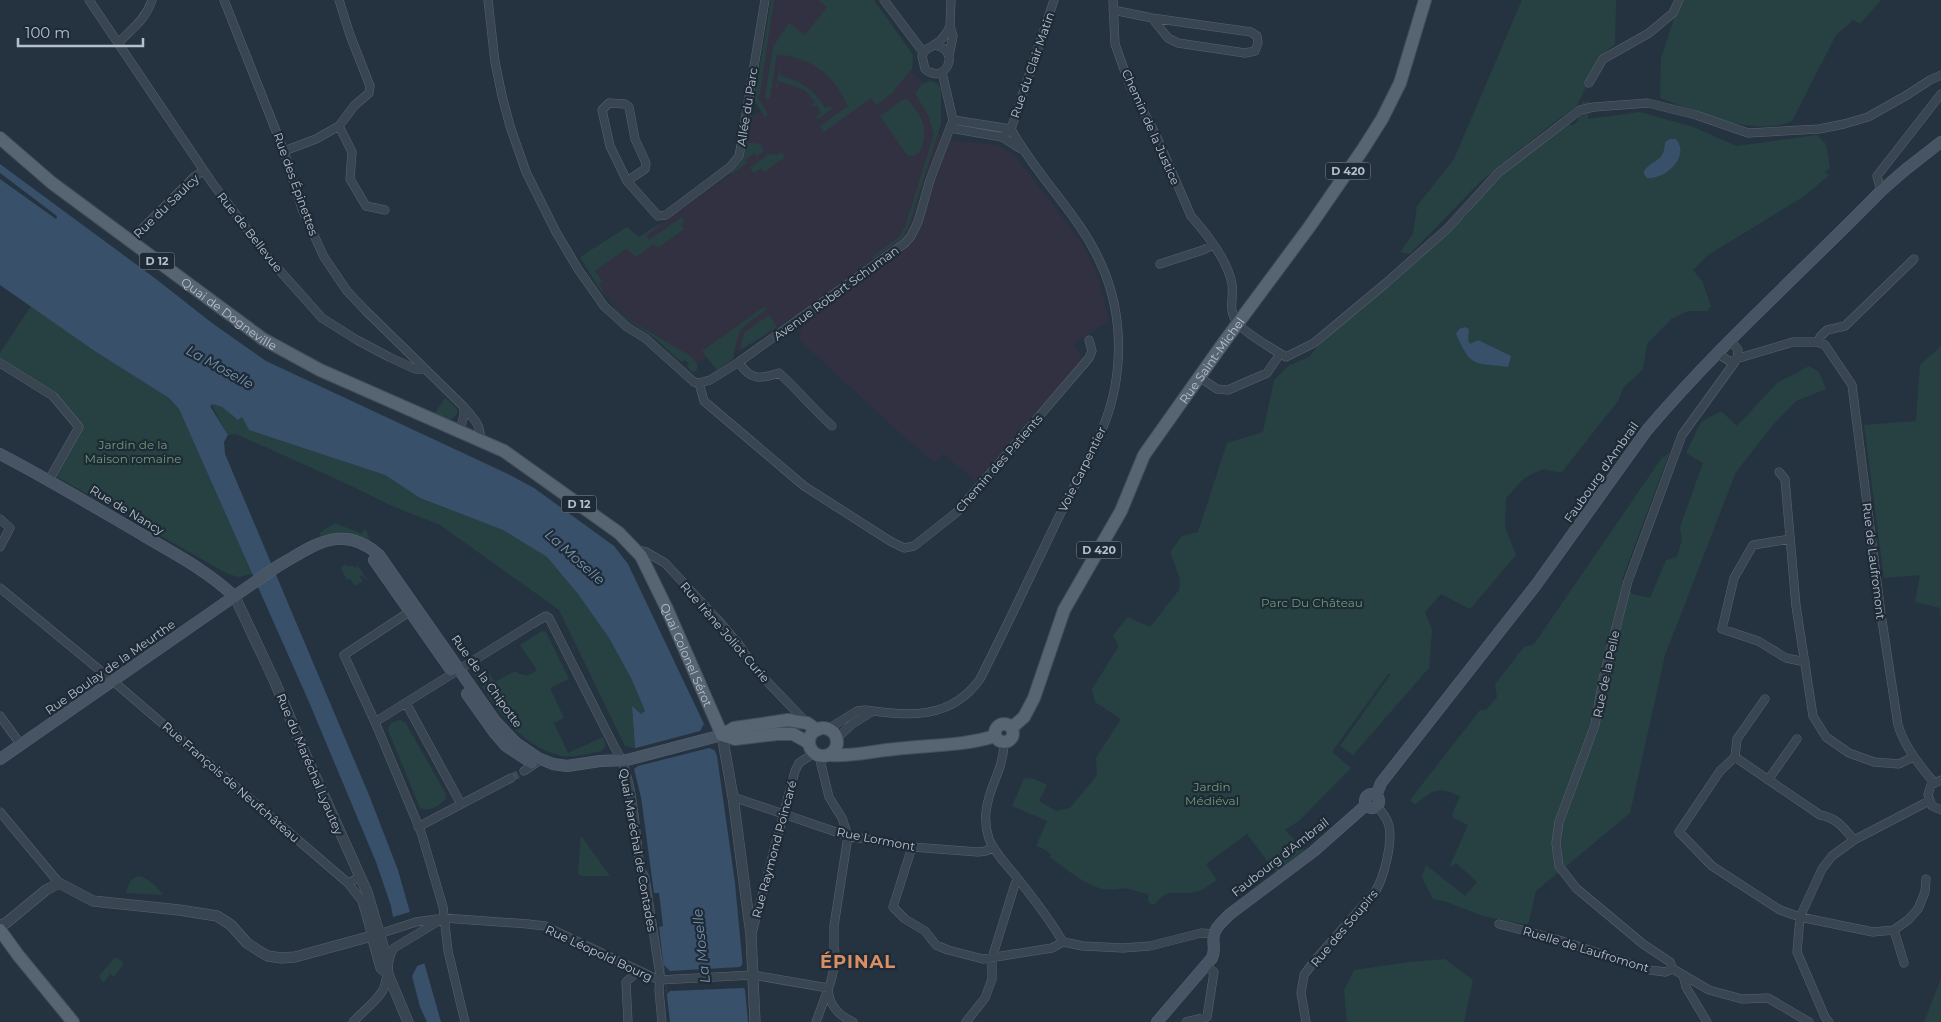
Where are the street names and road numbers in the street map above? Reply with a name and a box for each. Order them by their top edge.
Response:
street label: Rue du Clair Matin [1007,10,1057,120]
street label: Allée du Parc [733,67,761,147]
street label: Chemin de la Justice [1119,67,1183,187]
street label: Rue des Épinettes [270,130,322,238]
road number: D 420 [1326,162,1370,180]
street label: Rue du Saulcy [130,171,202,241]
street label: Rue de Bellevue [214,189,286,275]
street label: Avenue Robert Schuman [770,243,902,343]
road number: D 12 [140,252,174,270]
street label: Quai de Dogneville [179,274,280,353]
street label: Rue Saint-Michel [1176,314,1247,406]
street label: Chemin des Patients [952,411,1046,515]
street label: Faubourg d'Ambrail [1561,419,1641,525]
street label: Voie Carpentier [1055,424,1109,514]
street label: Rue de Nancy [87,482,167,538]
road number: D 12 [562,496,596,512]
street label: Rue de Laufromont [1859,502,1889,620]
road number: D 420 [1076,542,1122,558]
street label: Rue Irène Joliot Curie [677,579,773,685]
street label: Quai Colonel Sérot [658,600,716,709]
street label: Rue Boulay de la Meurthe [42,616,178,718]
street label: Rue de la Pelle [1589,629,1623,719]
street label: Rue de la Chipotte [448,632,526,730]
street label: Rue du Maréchal Lyautey [273,691,347,837]
street label: Rue François de Neufchâteau [159,718,303,846]
street label: Quai Maréchal de Contades [616,767,660,933]
street label: Rue Raymond Poincaré [748,779,800,919]
street label: Faubourg d'Ambrail [1228,814,1332,900]
street label: Rue Lormont [836,824,917,854]
street label: Rue des Soupirs [1307,886,1381,970]
street label: Rue Léopold Bourg [543,922,655,984]
street label: Ruelle de Laufromont [1521,923,1651,975]

